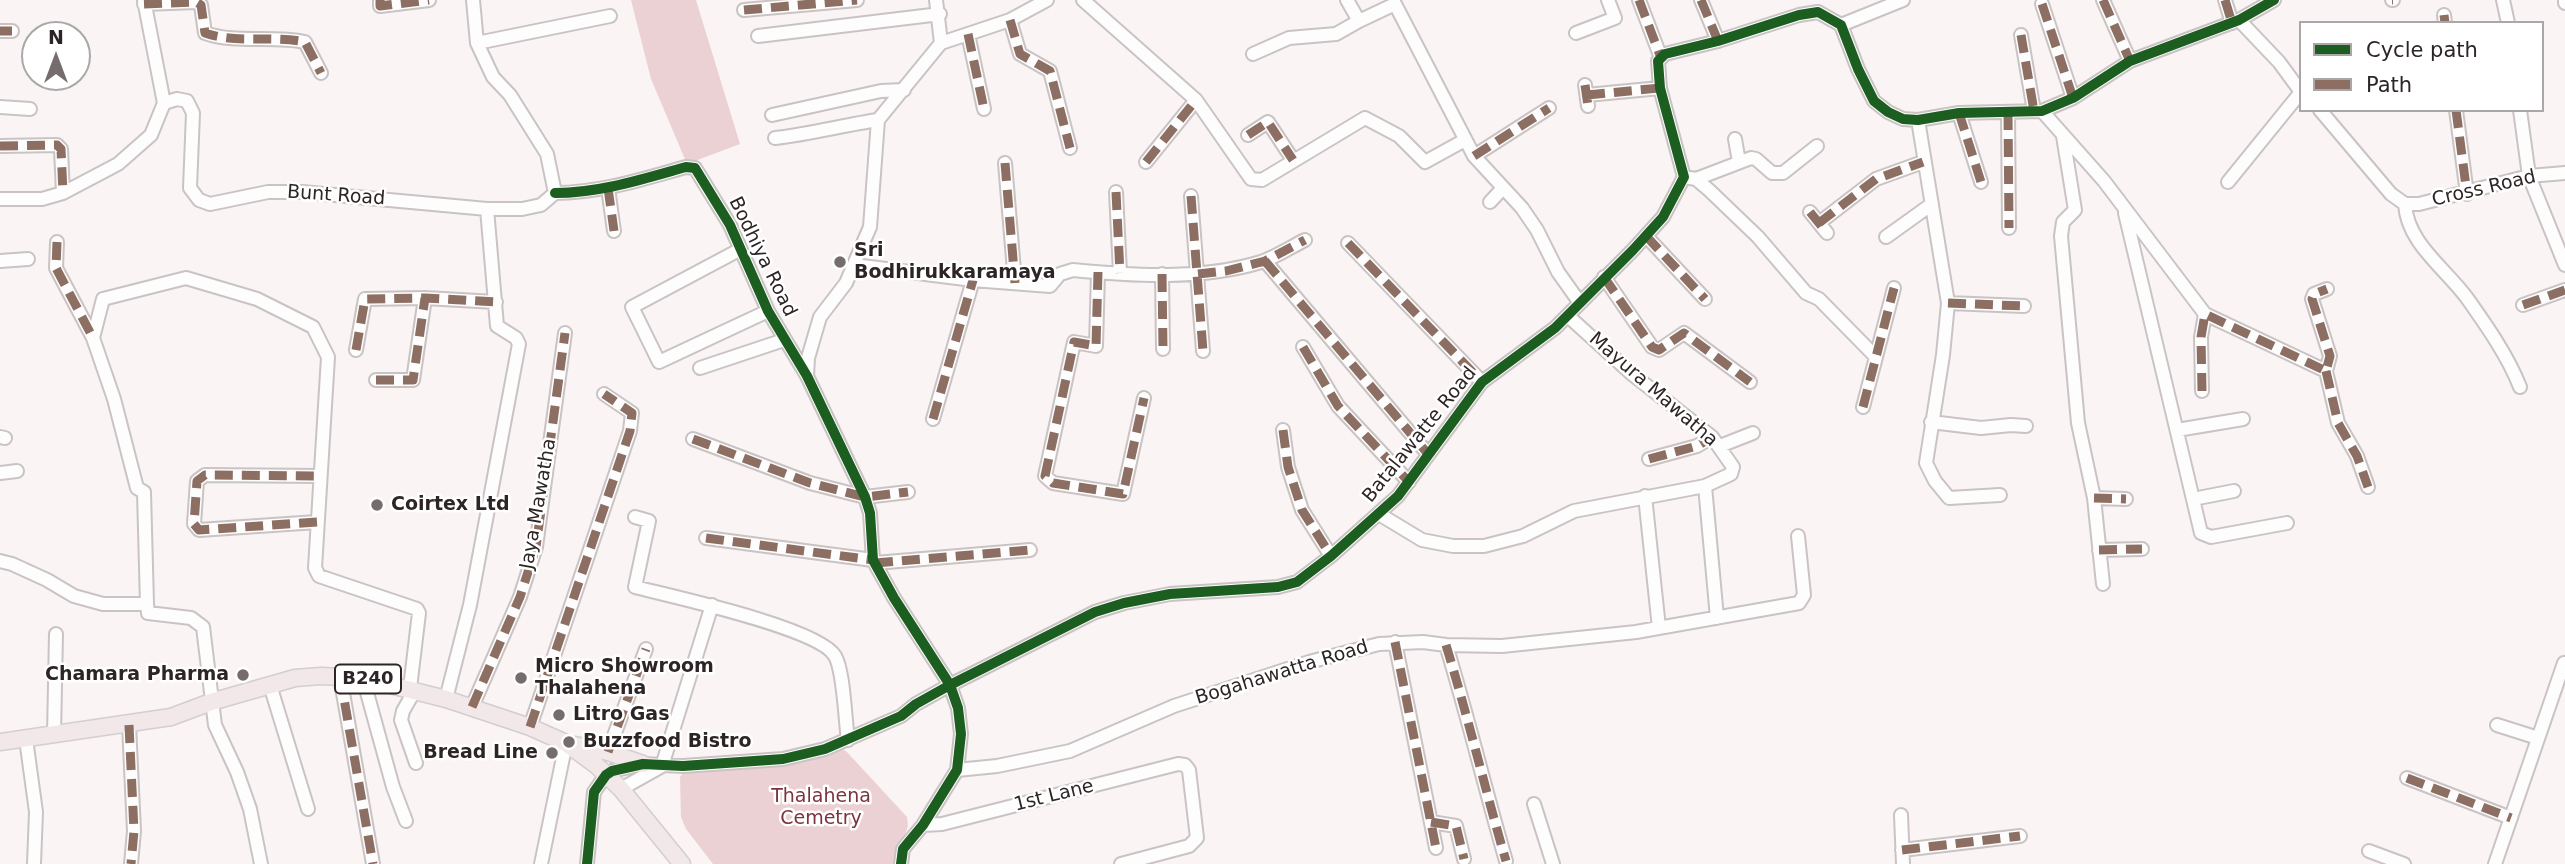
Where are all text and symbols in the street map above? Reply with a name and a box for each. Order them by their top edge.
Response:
north arrow [21,21,91,91]
legend [2299,21,2544,112]
text: N [48,26,64,48]
text: Cycle path [2366,38,2478,62]
text: Path [2366,73,2412,97]
street label: Cross Road [2430,166,2538,212]
street label: Bunt Road [286,181,386,211]
street label: Bodhiya Road [723,193,801,321]
place label: Sri Bodhirukkaramaya [854,240,1056,284]
marker: Sri Bodhirukkaramaya [832,254,848,270]
street label: Mayura Mawatha [1584,328,1722,452]
street label: Batalawatte Road [1358,362,1482,508]
street label: Jaya Mawatha [516,437,562,571]
place label: Coirtex Ltd [391,494,510,516]
marker: Coirtex Ltd [369,497,385,513]
street label: Bogahawatta Road [1193,636,1371,710]
place label: Micro Showroom Thalahena [535,656,714,700]
place label: Chamara Pharma [45,664,229,686]
road number: B240 [335,664,401,694]
marker: Chamara Pharma [235,667,251,683]
marker: Micro Showroom Thalahena [513,670,529,686]
place label: Litro Gas [573,704,669,726]
marker: Litro Gas [551,707,567,723]
place label: Buzzfood Bistro [583,731,752,753]
marker: Buzzfood Bistro [561,734,577,750]
place label: Bread Line [423,742,538,764]
marker: Bread Line [544,745,560,761]
street label: 1st Lane [1012,775,1096,817]
park label: Thalahena Cemetry [771,786,871,830]

